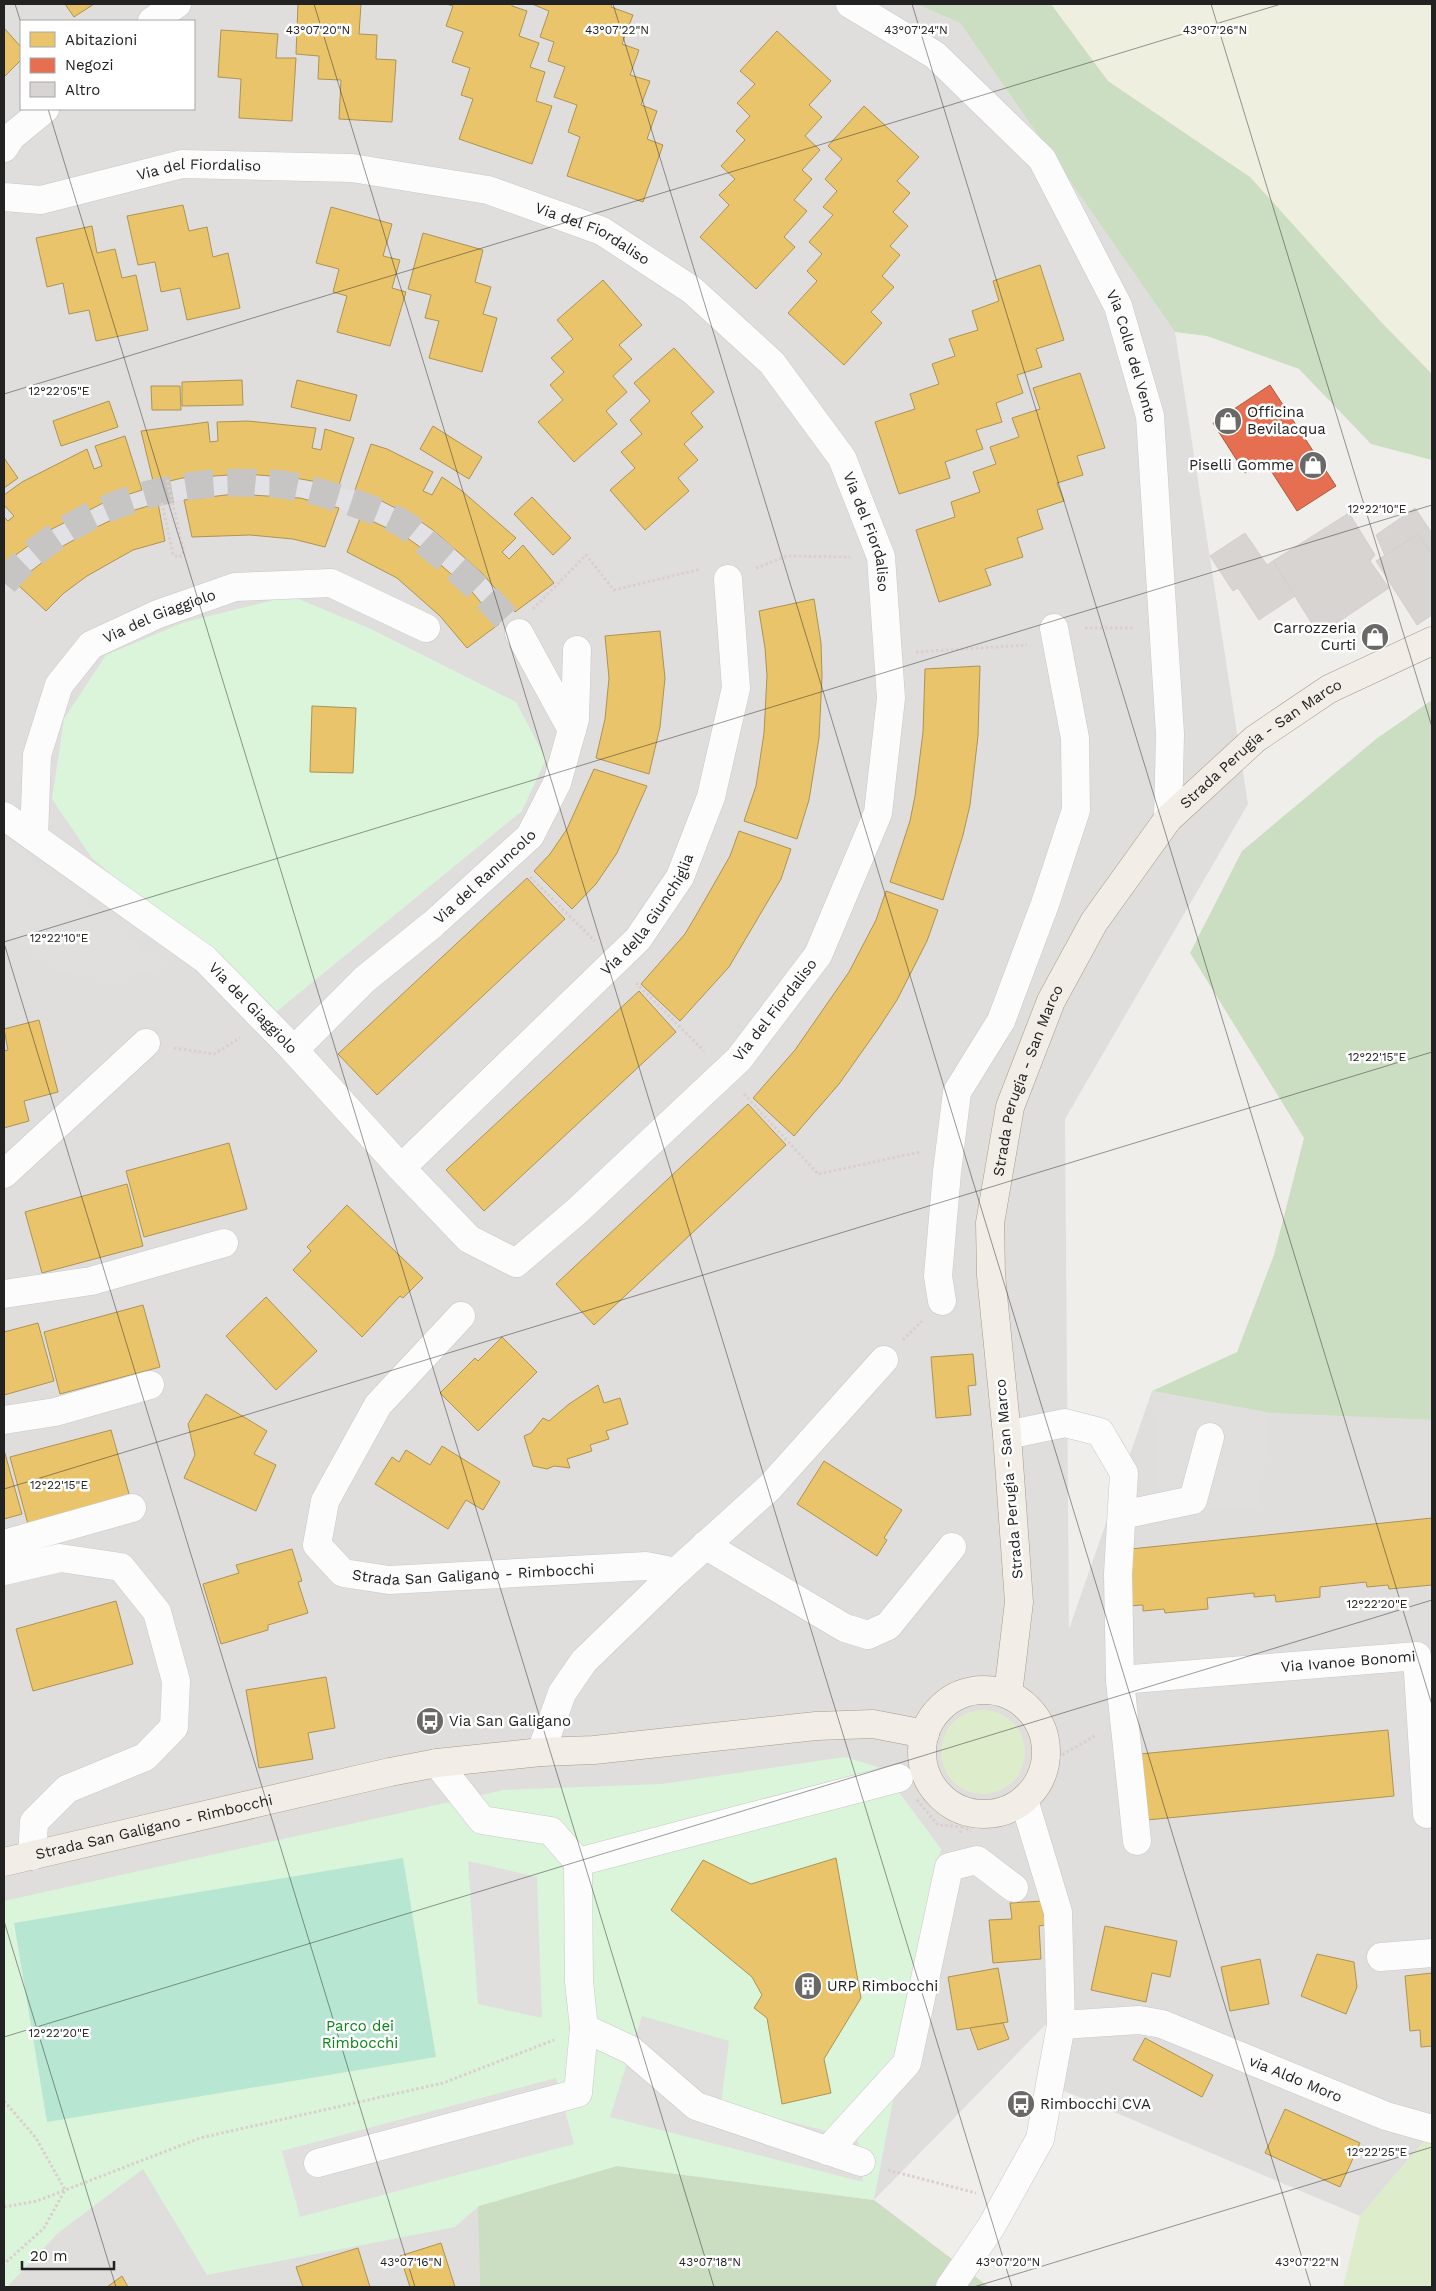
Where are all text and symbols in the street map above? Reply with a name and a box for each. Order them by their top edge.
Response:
legend [20,20,195,110]
text: 43°07'20"N [286,23,350,37]
text: 43°07'22"N [585,23,649,37]
text: 43°07'24"N [884,23,948,37]
text: 43°07'26"N [1183,23,1247,37]
text: Abitazioni [65,31,137,49]
text: Negozi [65,56,113,74]
text: Altro [65,81,100,99]
street label: Via del Fiordaliso [135,155,261,184]
street label: Via del Fiordaliso [533,199,653,269]
street label: Via Colle del Vento [1102,287,1159,423]
text: 12°22'05"E [29,384,90,398]
place label: Officina Bevilacqua [1247,403,1326,438]
shop icon: Officina Bevilacqua [1213,406,1243,436]
shop icon: Piselli Gomme [1298,450,1328,480]
place label: Piselli Gomme [1189,456,1294,474]
street label: Via del Fiordaliso [839,469,892,592]
text: 12°22'10"E [1348,502,1407,516]
street label: Via del Giaggiolo [100,585,218,647]
place label: Carrozzeria Curti [1273,619,1356,654]
shop icon: Carrozzeria Curti [1360,622,1390,652]
street label: Strada Perugia - San Marco [1176,675,1345,812]
street label: Via del Ranuncolo [430,827,540,928]
street label: Via della Giunchiglia [597,850,697,979]
text: 12°22'10"E [30,931,89,945]
street label: Via del Fiordaliso [729,955,821,1065]
street label: Via del Giaggiolo [205,959,301,1057]
street label: Strada Perugia - San Marco [989,982,1067,1178]
text: 12°22'15"E [1348,1050,1406,1064]
street label: Strada Perugia - San Marco [991,1378,1027,1580]
text: 12°22'15"E [30,1478,88,1492]
street label: Strada San Galigano - Rimbocchi [351,1560,595,1589]
text: 12°22'20"E [1347,1597,1408,1611]
street label: Via Ivanoe Bonomi [1280,1647,1416,1676]
bus stop icon: Via San Galigano [415,1706,445,1736]
place label: Via San Galigano [449,1712,571,1730]
street label: Strada San Galigano - Rimbocchi [34,1791,274,1863]
building icon: URP Rimbocchi [793,1971,823,2001]
place label: URP Rimbocchi [827,1977,938,1995]
park label: Parco dei Rimbocchi [322,2017,398,2052]
text: 12°22'20"E [29,2026,90,2040]
street label: via Aldo Moro [1246,2052,1345,2106]
bus stop icon: Rimbocchi CVA [1006,2089,1036,2119]
place label: Rimbocchi CVA [1040,2095,1151,2113]
text: 12°22'25"E [1347,2145,1408,2159]
scale bar [22,2238,115,2270]
text: 20 m [30,2247,68,2265]
text: 43°07'16"N [380,2255,442,2269]
text: 43°07'18"N [679,2255,741,2269]
text: 43°07'20"N [976,2255,1040,2269]
text: 43°07'22"N [1275,2255,1339,2269]

